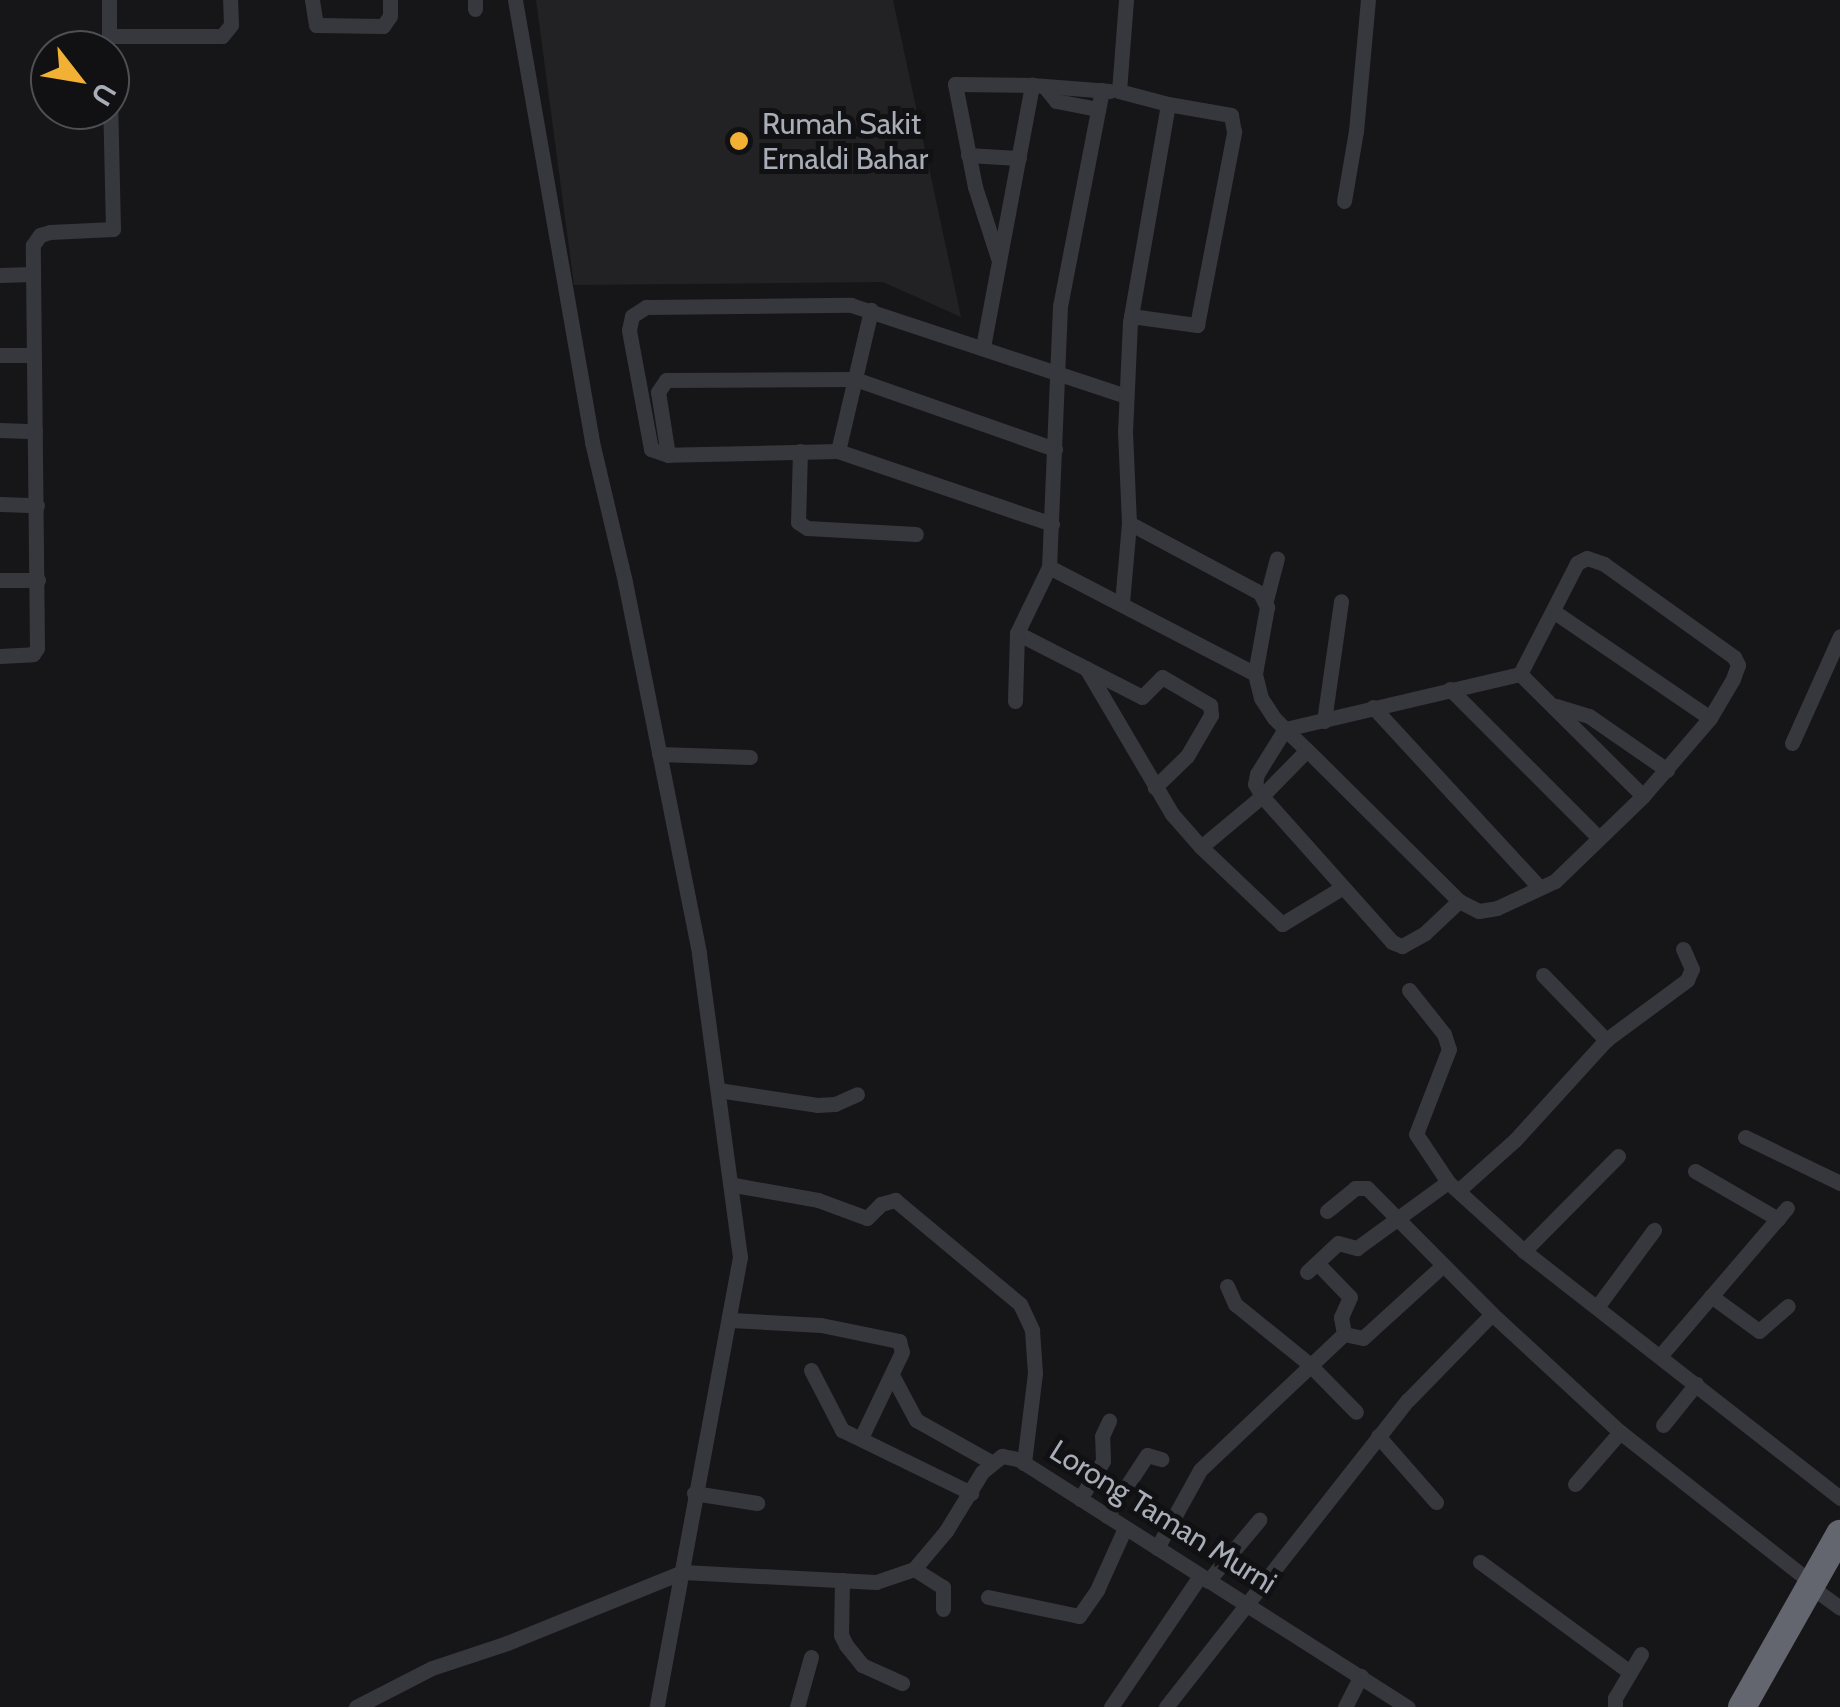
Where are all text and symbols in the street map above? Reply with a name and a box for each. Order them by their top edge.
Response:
north arrow [30,30,130,130]
text: U [84,77,124,112]
place label: Rumah Sakit Ernaldi Bahar [762,106,928,176]
marker: Rumah Sakit Ernaldi Bahar [726,128,752,154]
street label: Lorong Taman Murni [1043,1433,1283,1601]

